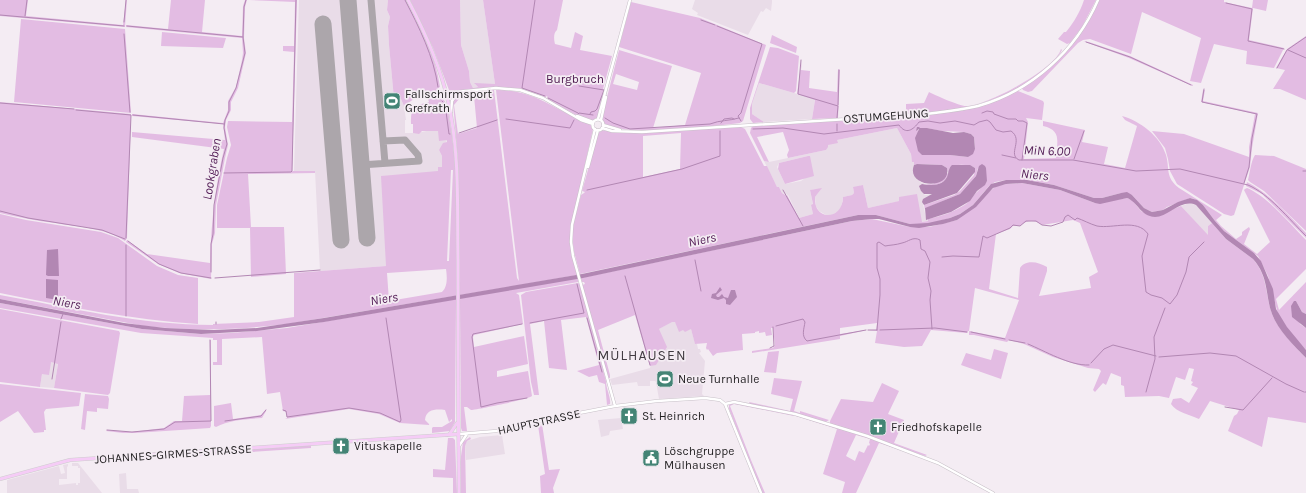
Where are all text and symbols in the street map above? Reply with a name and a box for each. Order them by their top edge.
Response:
park label: Burgbruch [546,72,604,86]
place label: Fallschirmsport Grefrath [405,87,492,115]
sports icon: Fallschirmsport Grefrath [382,91,402,111]
street label: OSTUMGEHUNG [843,106,929,126]
water label: Lookgraben [199,137,224,201]
water label: MiN 6.00 [1023,142,1071,159]
water label: Niers [1020,166,1050,183]
water label: Niers [687,229,717,250]
water label: Niers [369,289,399,308]
water label: Niers [52,293,82,312]
district label: MÜLHAUSEN [598,347,687,364]
sports icon: Neue Turnhalle [655,369,675,389]
place label: Neue Turnhalle [678,372,759,386]
street label: HAUPTSTRASSE [496,406,582,438]
church icon: St. Heinrich [619,406,639,426]
place label: St. Heinrich [642,409,705,423]
church icon: Friedhofskapelle [868,417,888,437]
place label: Friedhofskapelle [891,420,982,434]
church icon: Vituskapelle [331,436,351,456]
place label: Vituskapelle [354,439,422,453]
street label: JOHANNES-GIRMES-STRASSE [94,442,252,466]
place label: Löschgruppe Mülhausen [664,444,734,472]
public building icon: Löschgruppe Mülhausen [641,448,661,468]

